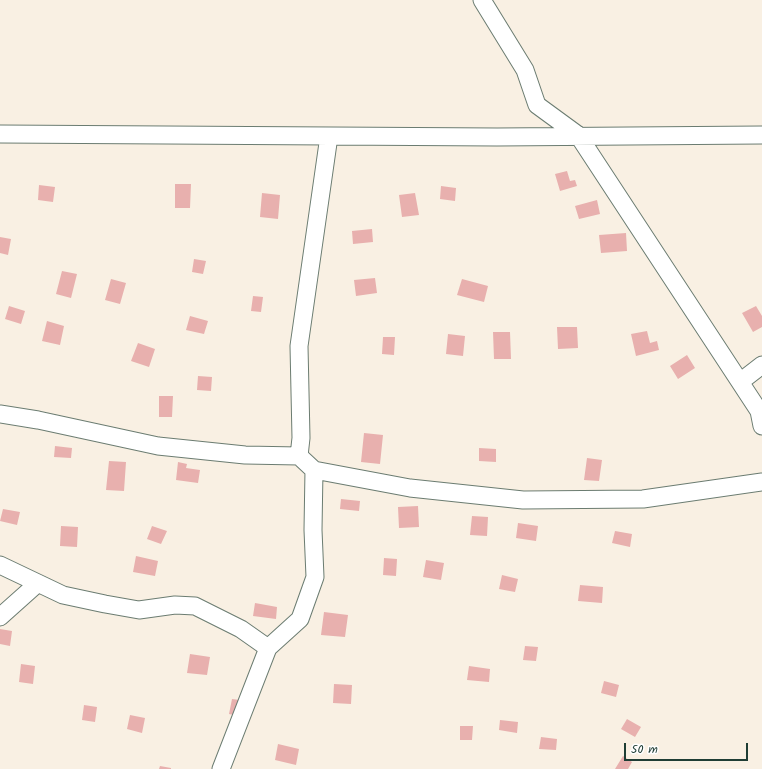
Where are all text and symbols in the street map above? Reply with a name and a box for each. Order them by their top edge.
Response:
scale bar [626,735,750,761]
text: 50 m [631,740,658,759]

